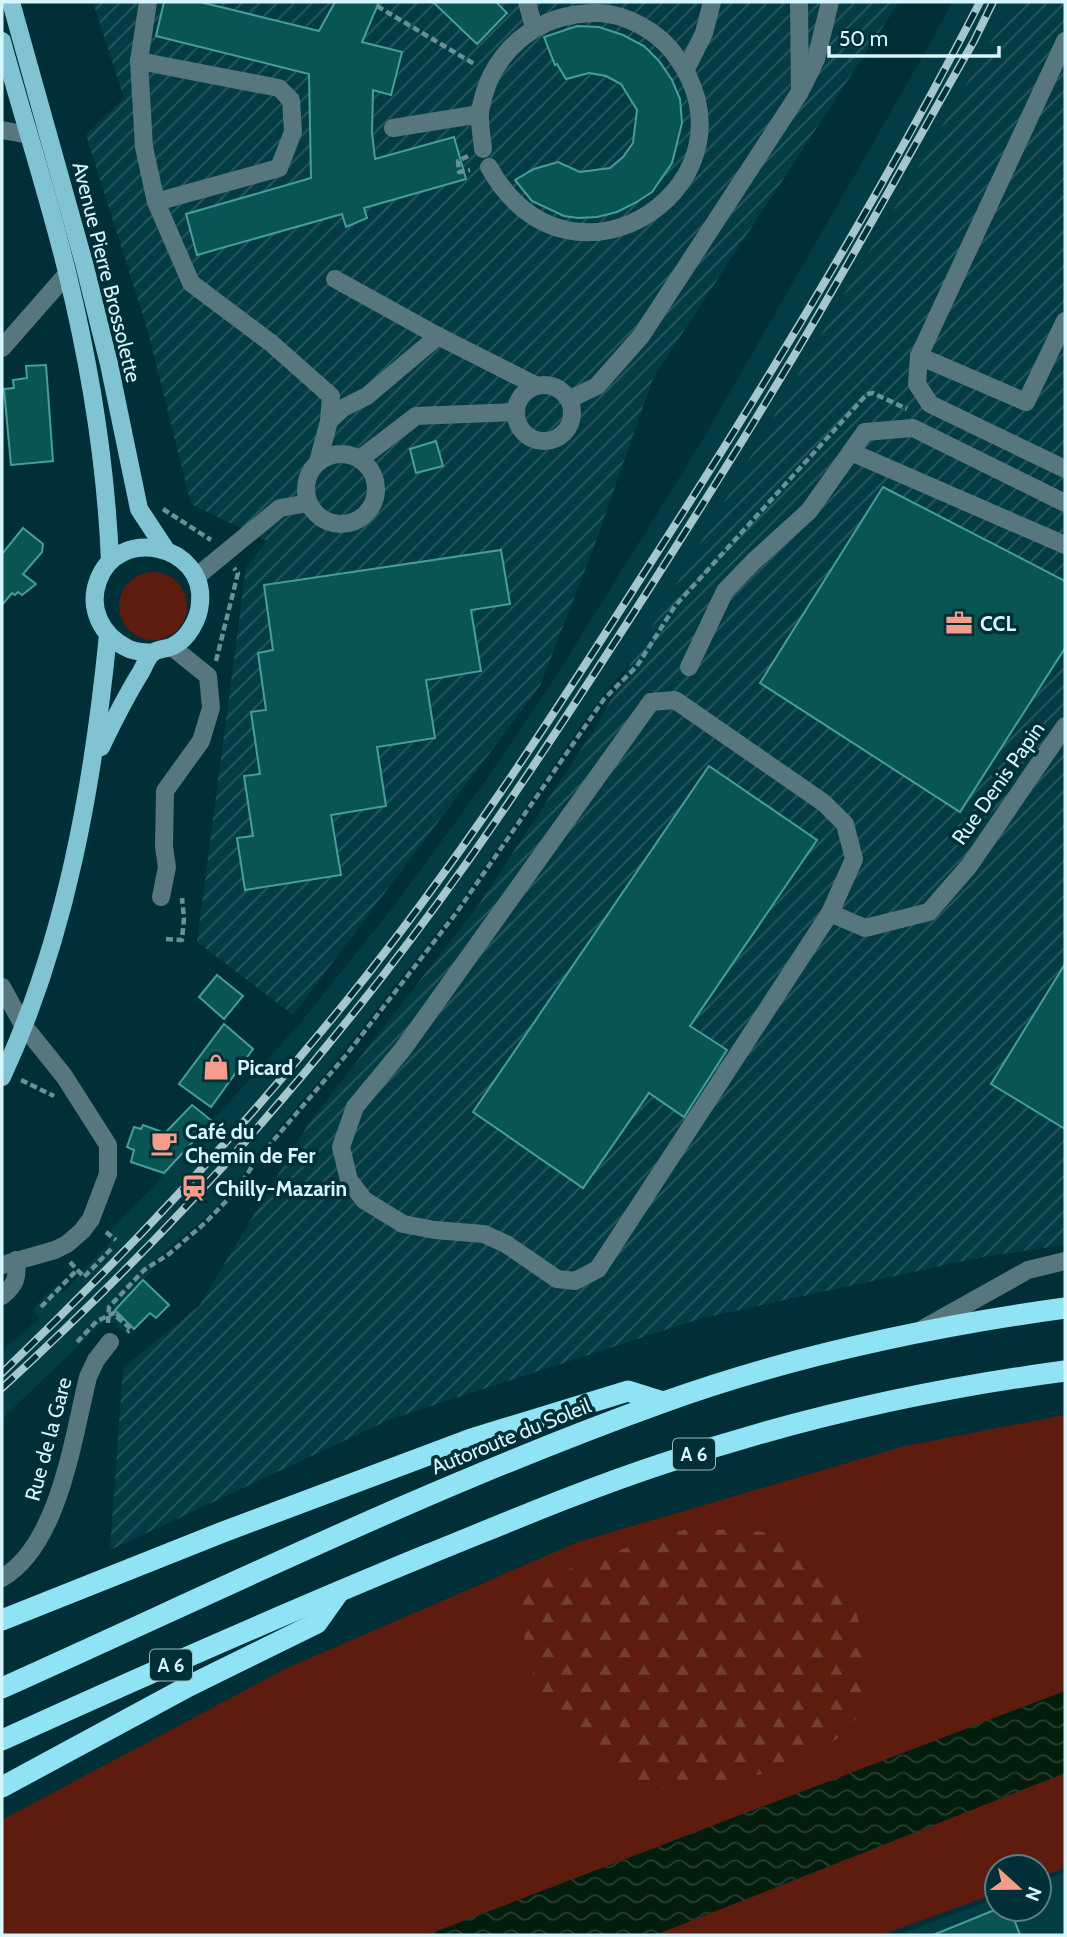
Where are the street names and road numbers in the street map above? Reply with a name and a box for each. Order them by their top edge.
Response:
street label: Avenue Pierre Brossolette [67,159,147,385]
street label: Rue Denis Papin [946,717,1050,849]
street label: Rue de la Gare [19,1374,77,1504]
street label: Autoroute du Soleil [428,1393,594,1479]
road number: A 6 [673,1438,715,1470]
road number: A 6 [150,1650,192,1680]

